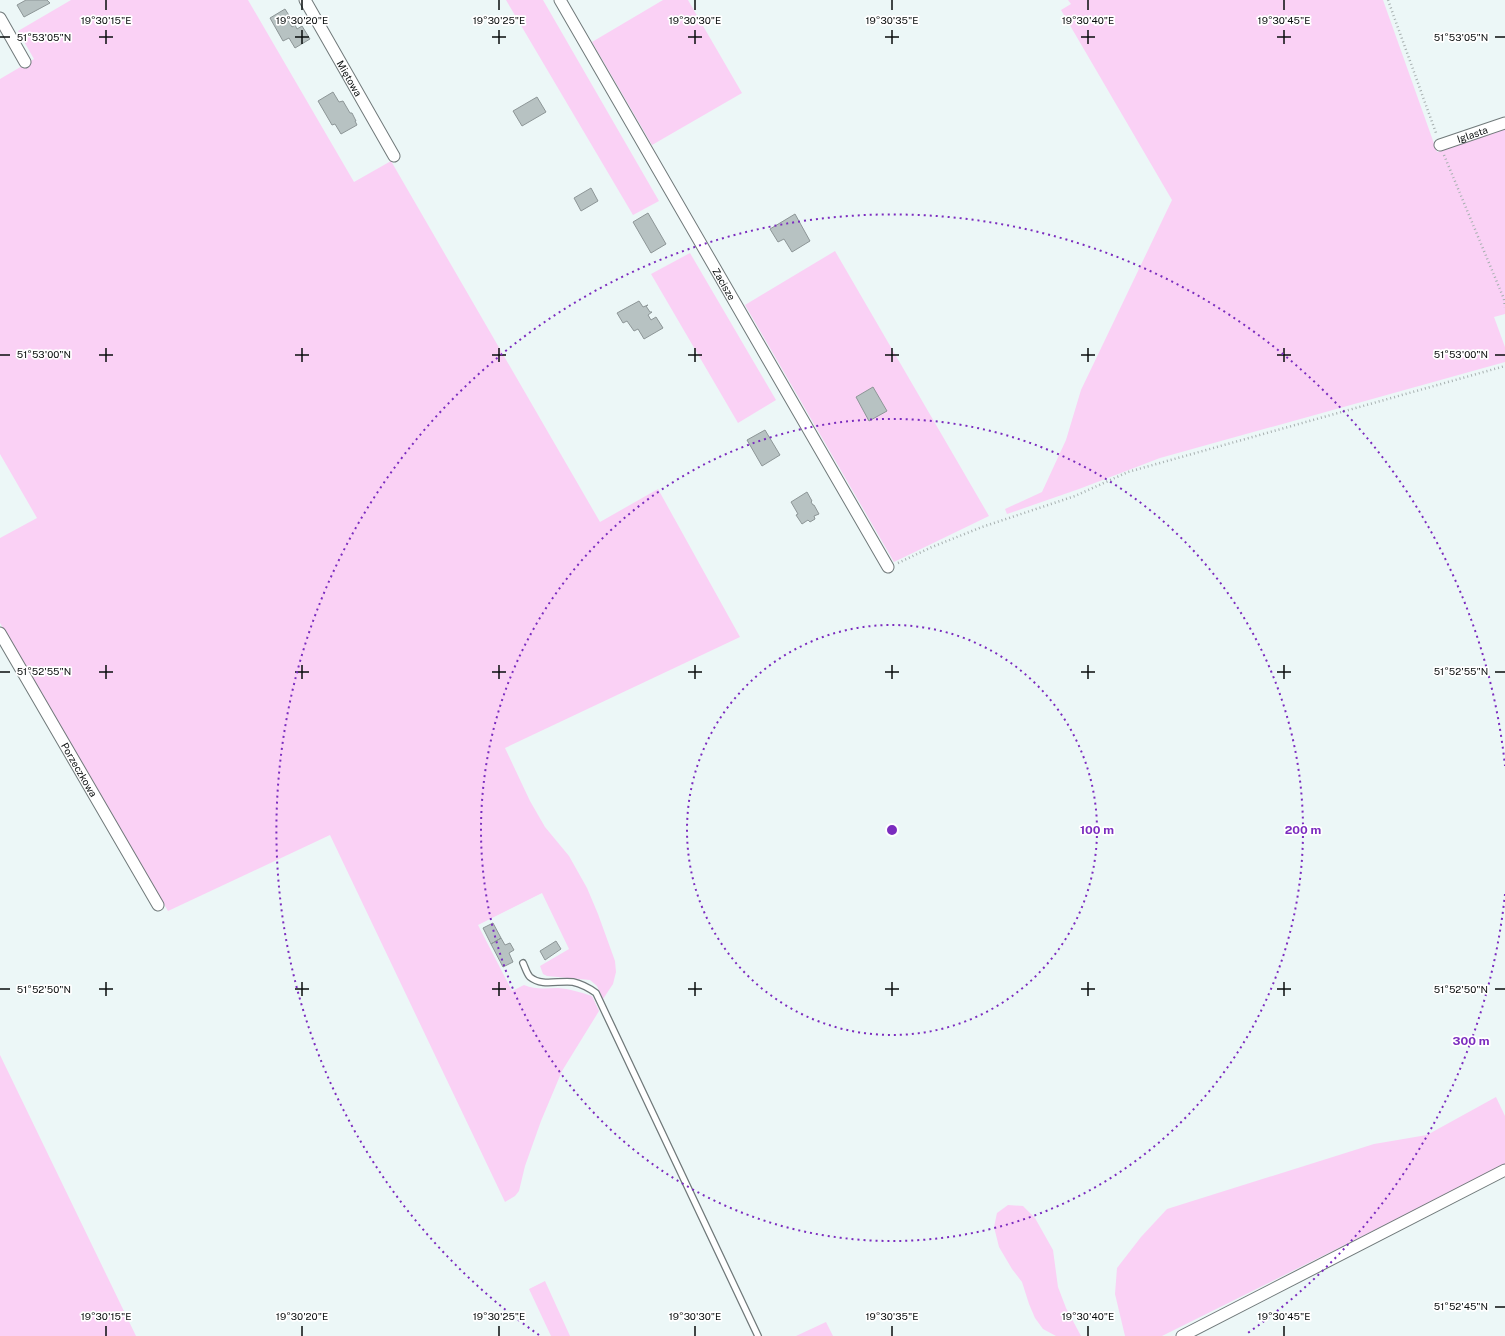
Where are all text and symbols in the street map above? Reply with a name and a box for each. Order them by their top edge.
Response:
text: 19°30'15"E [81,14,131,26]
text: 19°30'20"E [276,14,328,26]
text: 19°30'25"E [473,14,525,26]
text: 19°30'30"E [669,14,721,26]
text: 19°30'35"E [866,14,918,26]
text: 19°30'40"E [1062,14,1114,26]
text: 19°30'45"E [1258,14,1310,26]
text: 51°53'05"N [17,31,71,43]
text: 51°53'05"N [1434,31,1488,43]
street label: Miętowa [335,58,365,98]
street label: Iglasta [1455,123,1489,145]
street label: Zacisze [710,266,738,302]
text: 51°53'00"N [17,348,71,360]
text: 51°53'00"N [1434,348,1488,360]
text: 51°52'55"N [17,665,71,677]
text: 51°52'55"N [1434,665,1488,677]
street label: Porzeczkowa [59,740,100,799]
centre of rings [885,823,899,837]
text: 100 m [1080,823,1114,837]
text: 200 m [1285,823,1321,837]
text: 51°52'50"N [17,983,71,995]
text: 51°52'50"N [1434,983,1488,995]
text: 300 m [1453,1034,1490,1048]
text: 51°52'45"N [1434,1300,1488,1312]
text: 19°30'15"E [81,1310,131,1322]
text: 19°30'20"E [276,1310,328,1322]
text: 19°30'25"E [473,1310,525,1322]
text: 19°30'30"E [669,1310,721,1322]
text: 19°30'35"E [866,1310,918,1322]
text: 19°30'40"E [1062,1310,1114,1322]
text: 19°30'45"E [1258,1310,1310,1322]

